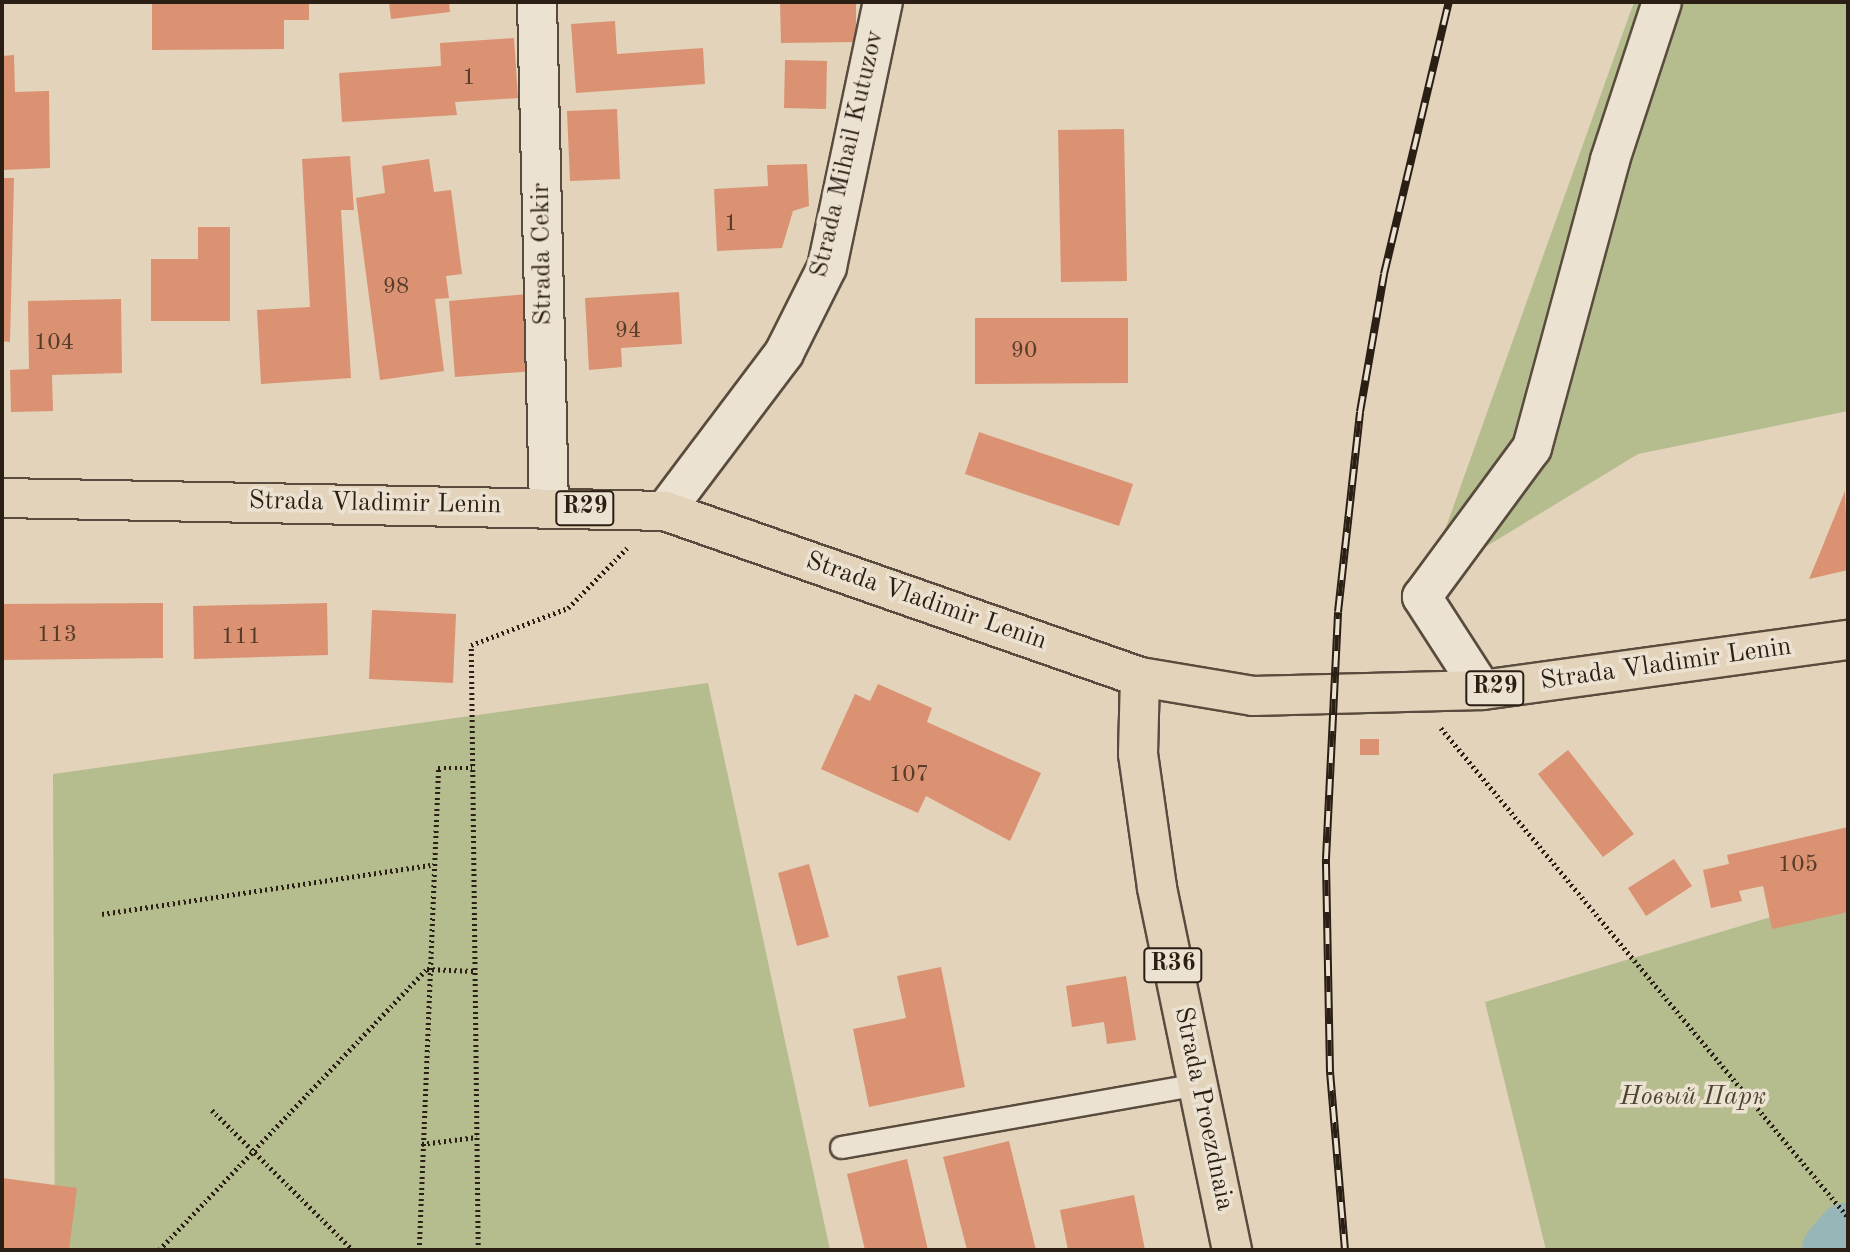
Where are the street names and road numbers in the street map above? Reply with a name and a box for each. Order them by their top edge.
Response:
street label: Strada Mihail Kutuzov [804,27,892,281]
street label: Strada Cekir [526,182,560,326]
street label: Strada Vladimir Lenin [248,486,502,522]
road number: R29 [555,488,615,528]
street label: Strada Vladimir Lenin [801,546,1051,658]
street label: Strada Vladimir Lenin [1539,632,1793,698]
road number: R29 [1465,668,1525,708]
road number: R36 [1143,945,1203,986]
street label: Strada Proezdnaia [1166,1004,1240,1214]

